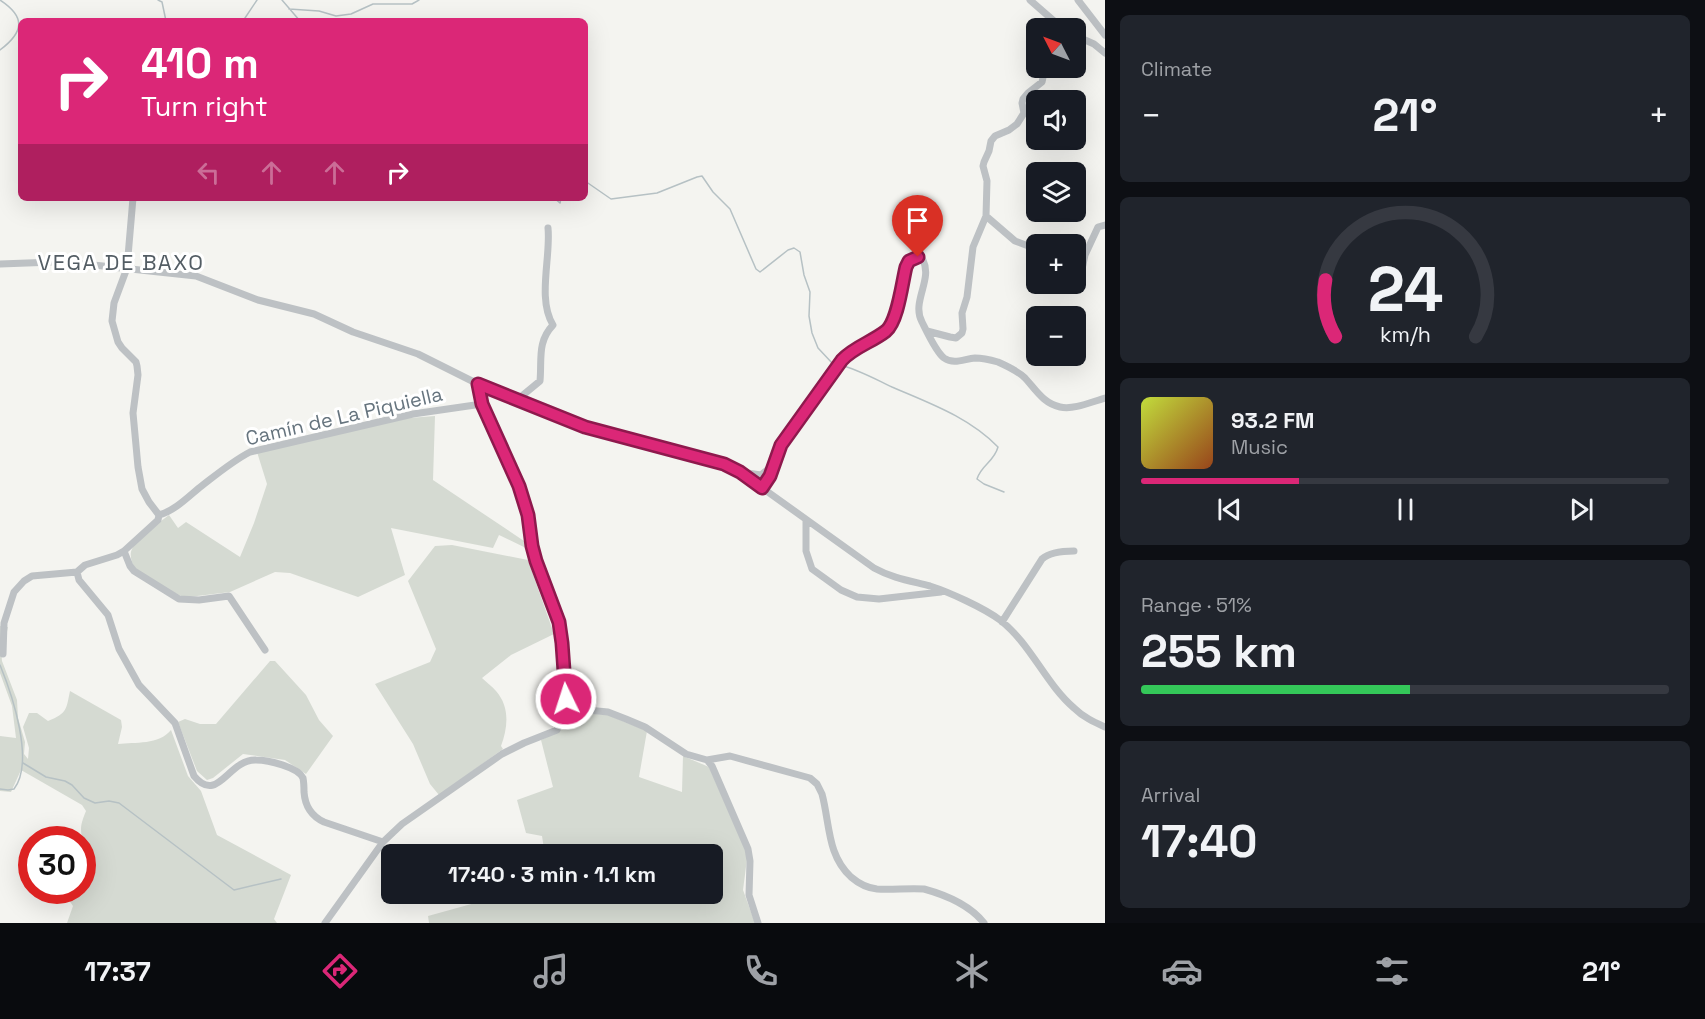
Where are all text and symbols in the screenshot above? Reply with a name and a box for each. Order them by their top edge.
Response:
north arrow [1026,18,1086,78]
map controls [1026,18,1086,366]
text: 410 m [141,37,259,90]
icon: right [42,42,120,120]
text: Climate [1141,56,1212,82]
text: 21° [1373,87,1437,144]
text: Turn right [141,89,268,124]
button: sound [1026,90,1086,150]
text: − [1141,95,1161,137]
text: + [1649,95,1669,137]
icon: left [192,156,225,189]
icon: ahead [255,156,288,189]
icon: ahead [318,156,351,189]
icon: right [381,156,414,189]
button: layers [1026,162,1086,222]
pin [892,195,943,257]
icon: arrive [901,204,934,237]
button: + [1026,234,1086,294]
district label: VEGA DE BAXO [38,248,204,276]
text: 24 [1367,250,1443,329]
button: − [1026,306,1086,366]
text: km/h [1379,321,1431,348]
street label: Camín de La Piquiella [243,381,445,451]
text: 93.2 FM [1231,406,1314,434]
text: Music [1231,434,1288,460]
icon: previous [1213,493,1246,526]
icon: pause [1389,493,1422,526]
icon: next [1565,493,1598,526]
text: Range · 51% [1141,592,1252,618]
text: 255 km [1141,623,1297,680]
position arrow [534,667,598,731]
text: Arrival [1141,782,1200,808]
text: 17:40 [1141,813,1257,870]
speed limit sign: 30 [18,826,96,904]
text: 17:40 · 3 min · 1.1 km [448,860,656,888]
icon: directions [319,950,361,992]
icon: music [530,950,572,992]
icon: phone [740,950,782,992]
icon: climate [951,950,993,992]
icon: car [1161,950,1203,992]
icon: filters [1371,950,1413,992]
text: 17:37 [84,954,151,989]
text: 21° [1582,954,1621,989]

